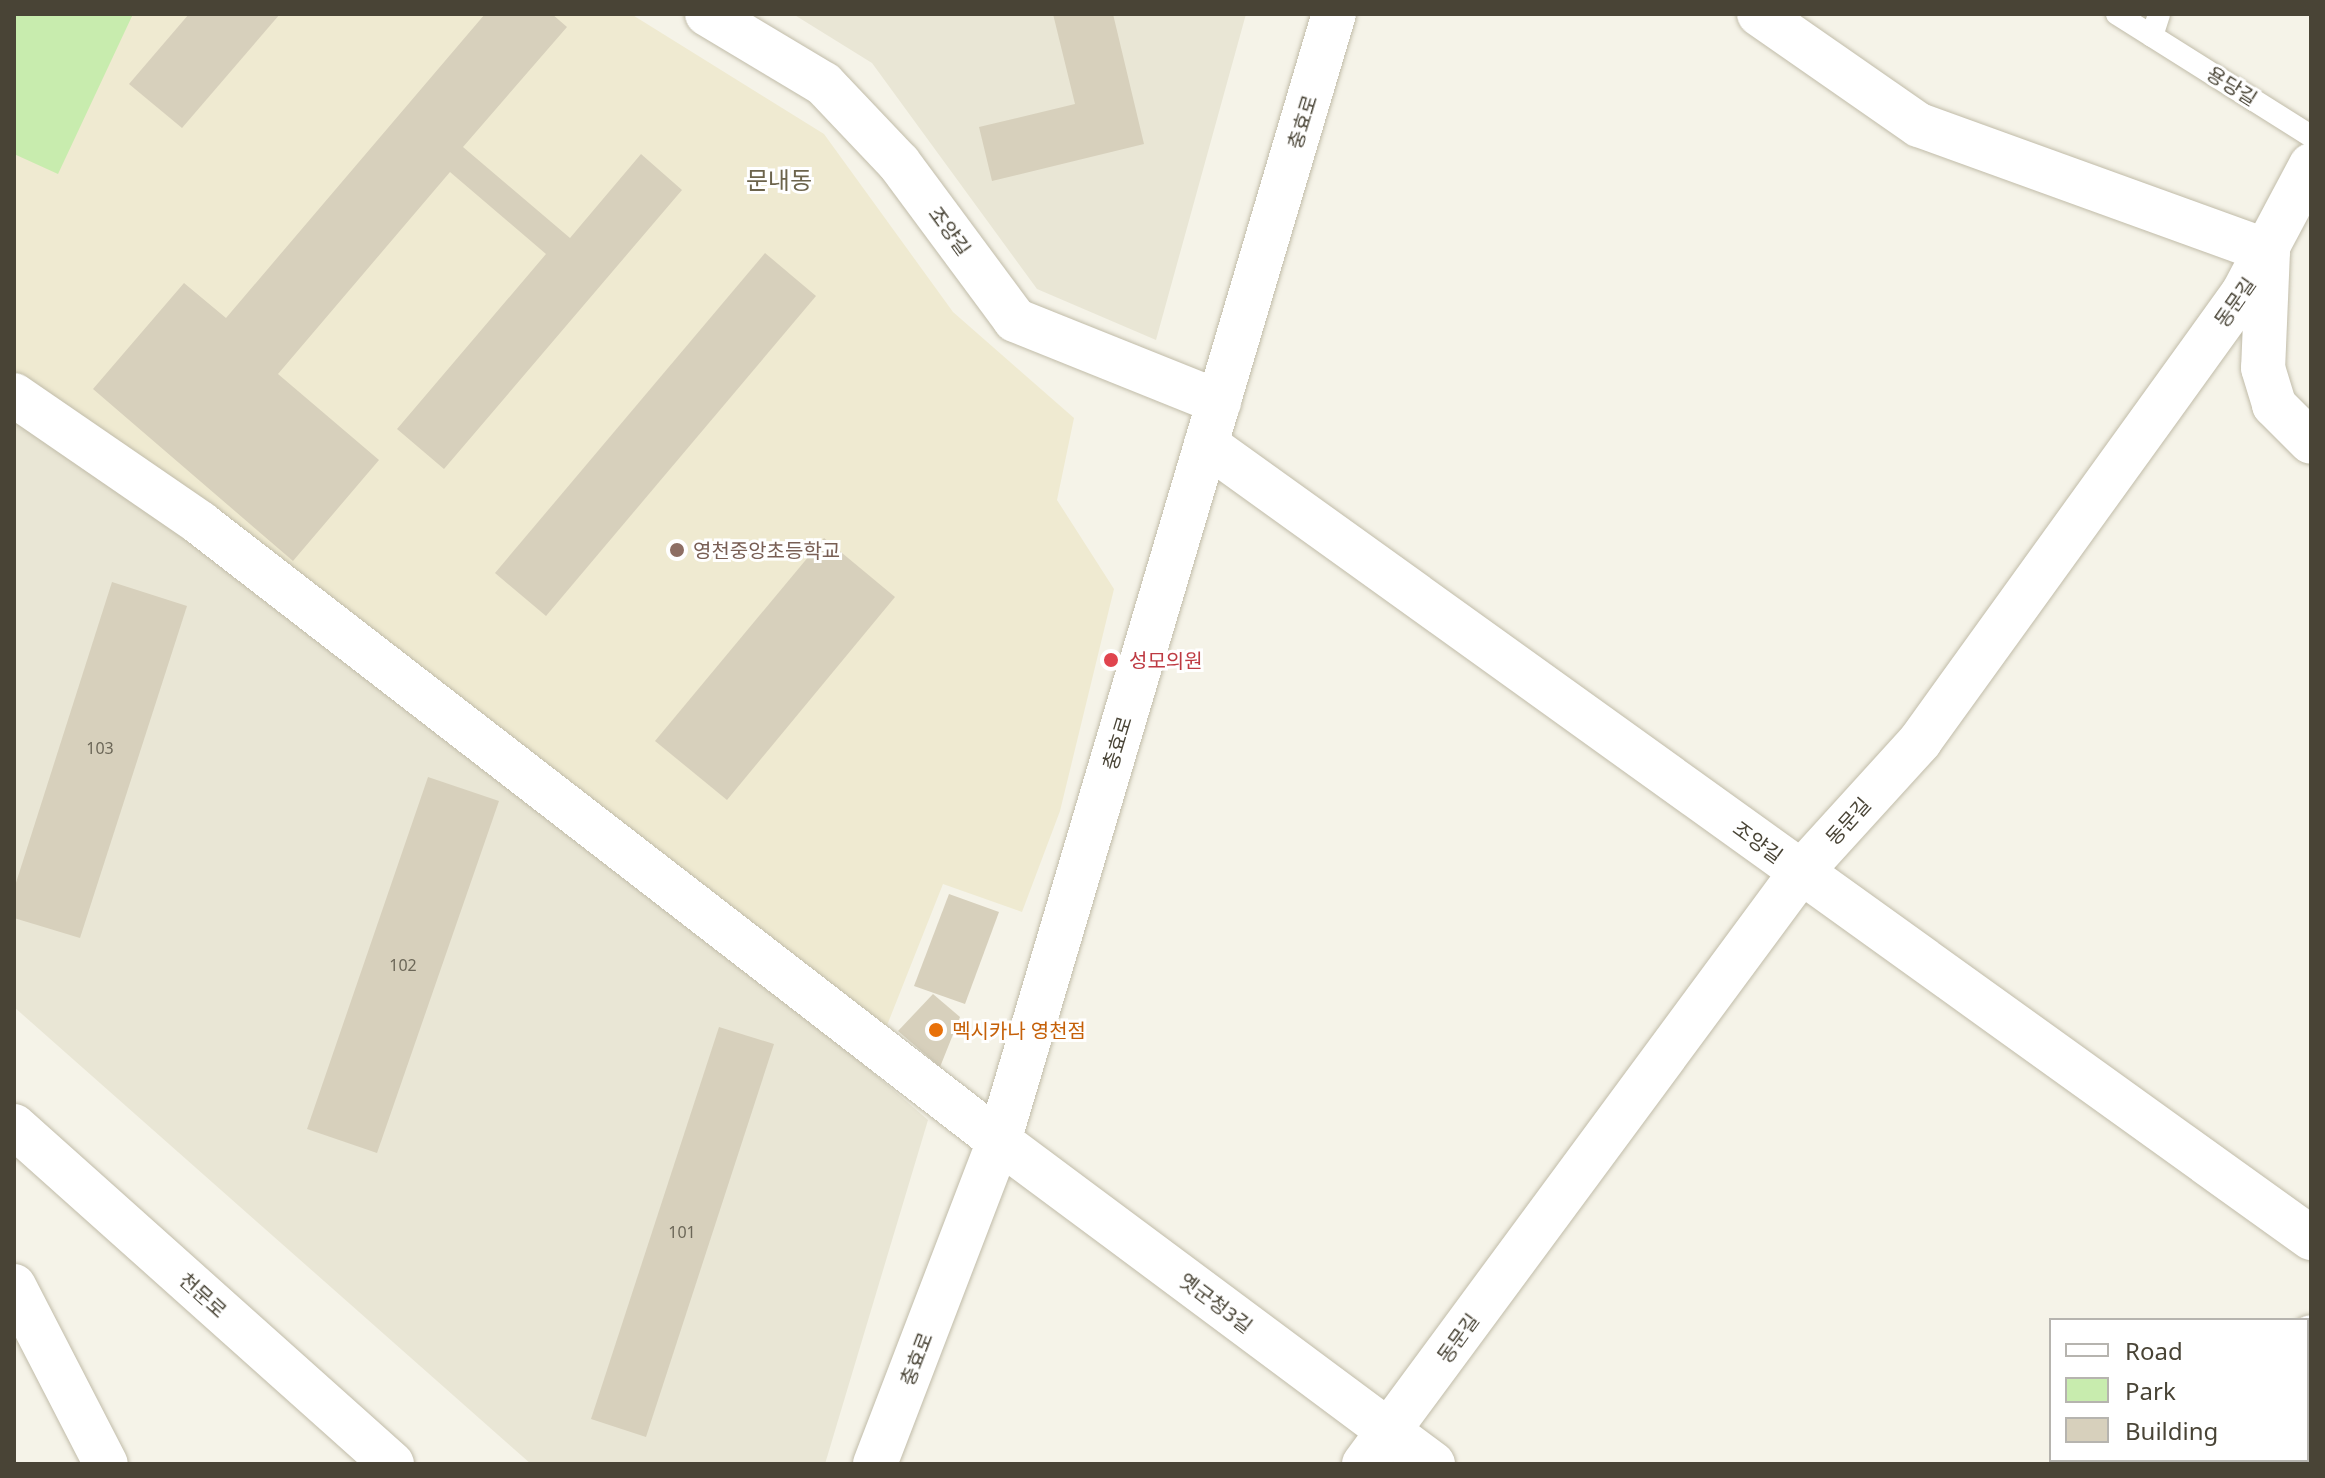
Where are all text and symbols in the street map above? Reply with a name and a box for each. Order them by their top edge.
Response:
street label: 용당길 [2202,61,2262,111]
street label: 충효로 [1282,92,1322,152]
district label: 문내동 [746,166,812,194]
street label: 조양길 [924,202,976,260]
street label: 동문길 [2209,273,2261,331]
place label: 영천중앙초등학교 [693,538,840,562]
marker: 영천중앙초등학교 [668,541,686,559]
place label: 성모의원 [1129,648,1203,672]
marker: 성모의원 [1100,649,1122,671]
street label: 충효로 [1097,713,1137,773]
house number: 103 [86,738,114,758]
street label: 동문길 [1821,792,1875,850]
street label: 조양길 [1729,816,1787,868]
house number: 102 [389,955,417,975]
place label: 멕시카나 영천점 [952,1018,1086,1042]
marker: 멕시카나 영천점 [927,1021,945,1039]
house number: 101 [668,1222,696,1242]
street label: 천문로 [174,1268,232,1322]
street label: 옛군청3길 [1175,1268,1257,1338]
street label: 동문길 [1432,1309,1484,1367]
legend [2049,1318,2309,1462]
street label: 충효로 [895,1329,937,1389]
text: Road [2125,1334,2183,1367]
text: Park [2125,1374,2176,1407]
text: Building [2125,1414,2218,1447]

